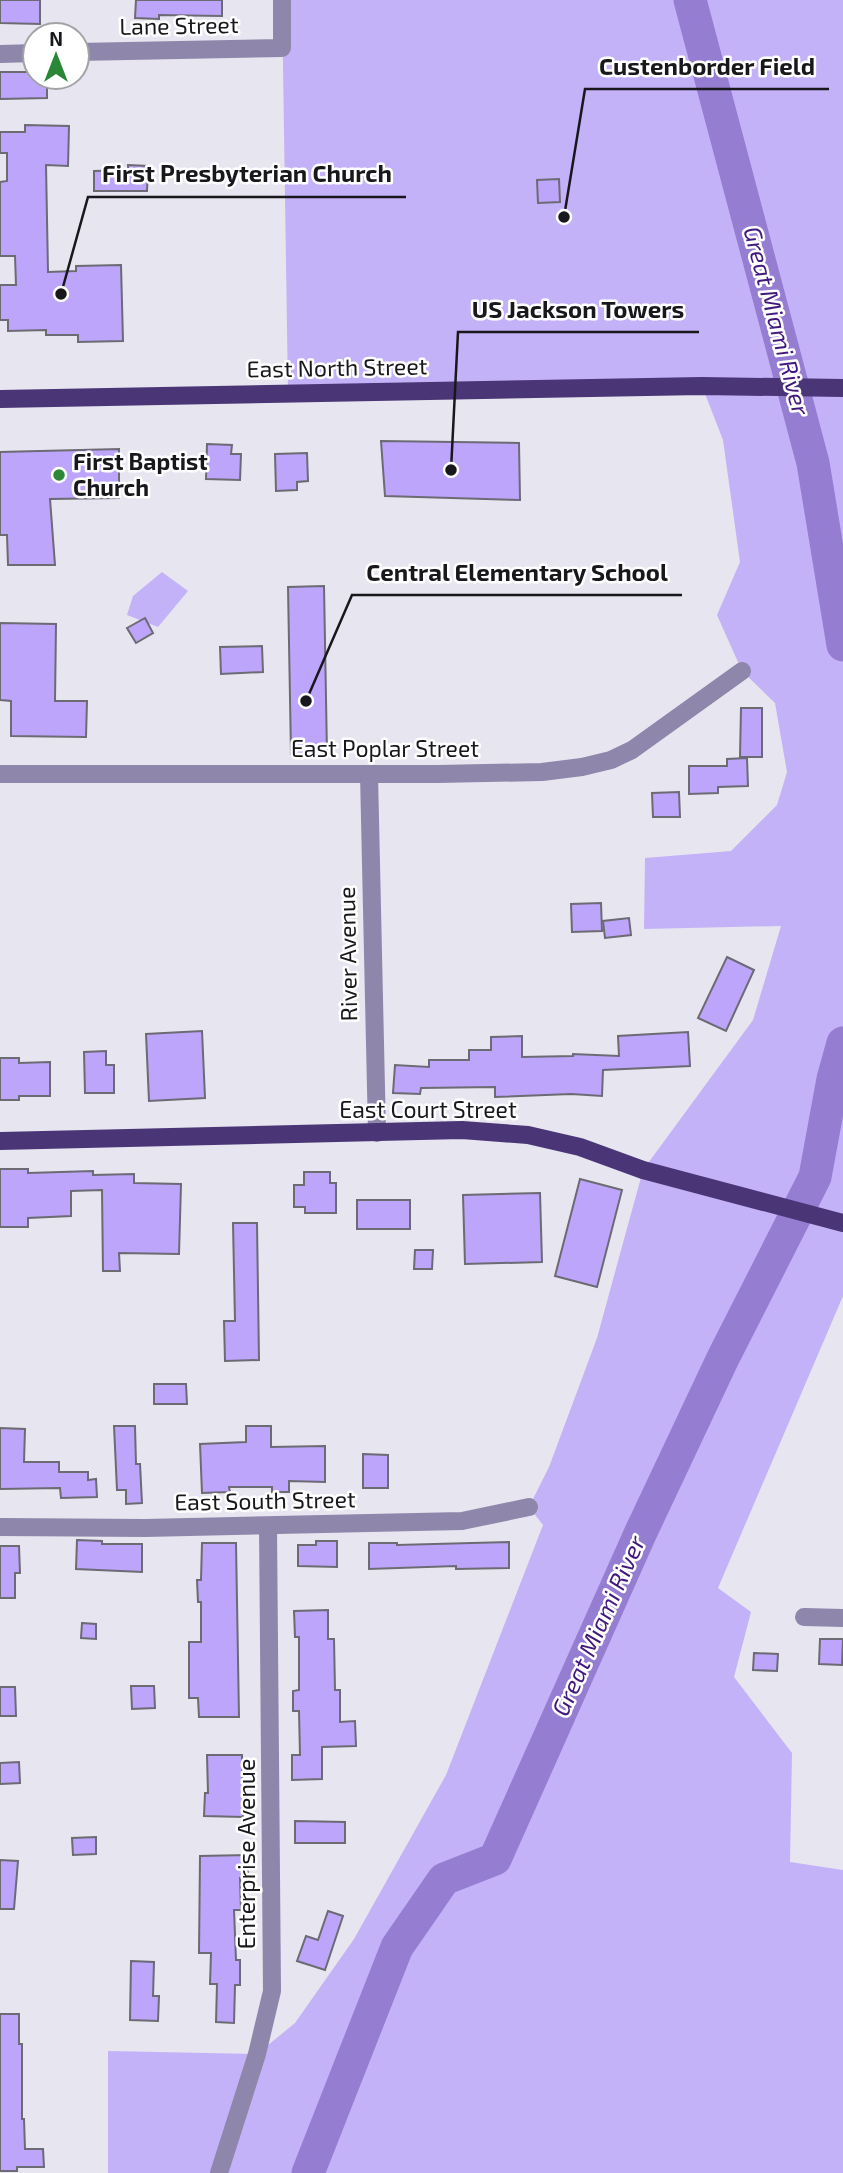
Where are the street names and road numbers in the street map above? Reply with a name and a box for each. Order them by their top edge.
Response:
street label: Lane Street [119,10,239,40]
street label: East North Street [246,351,428,383]
street label: East Poplar Street [291,734,479,762]
street label: River Avenue [332,886,362,1022]
street label: East Court Street [339,1095,517,1123]
street label: East South Street [174,1484,356,1516]
street label: Enterprise Avenue [232,1759,260,1949]

